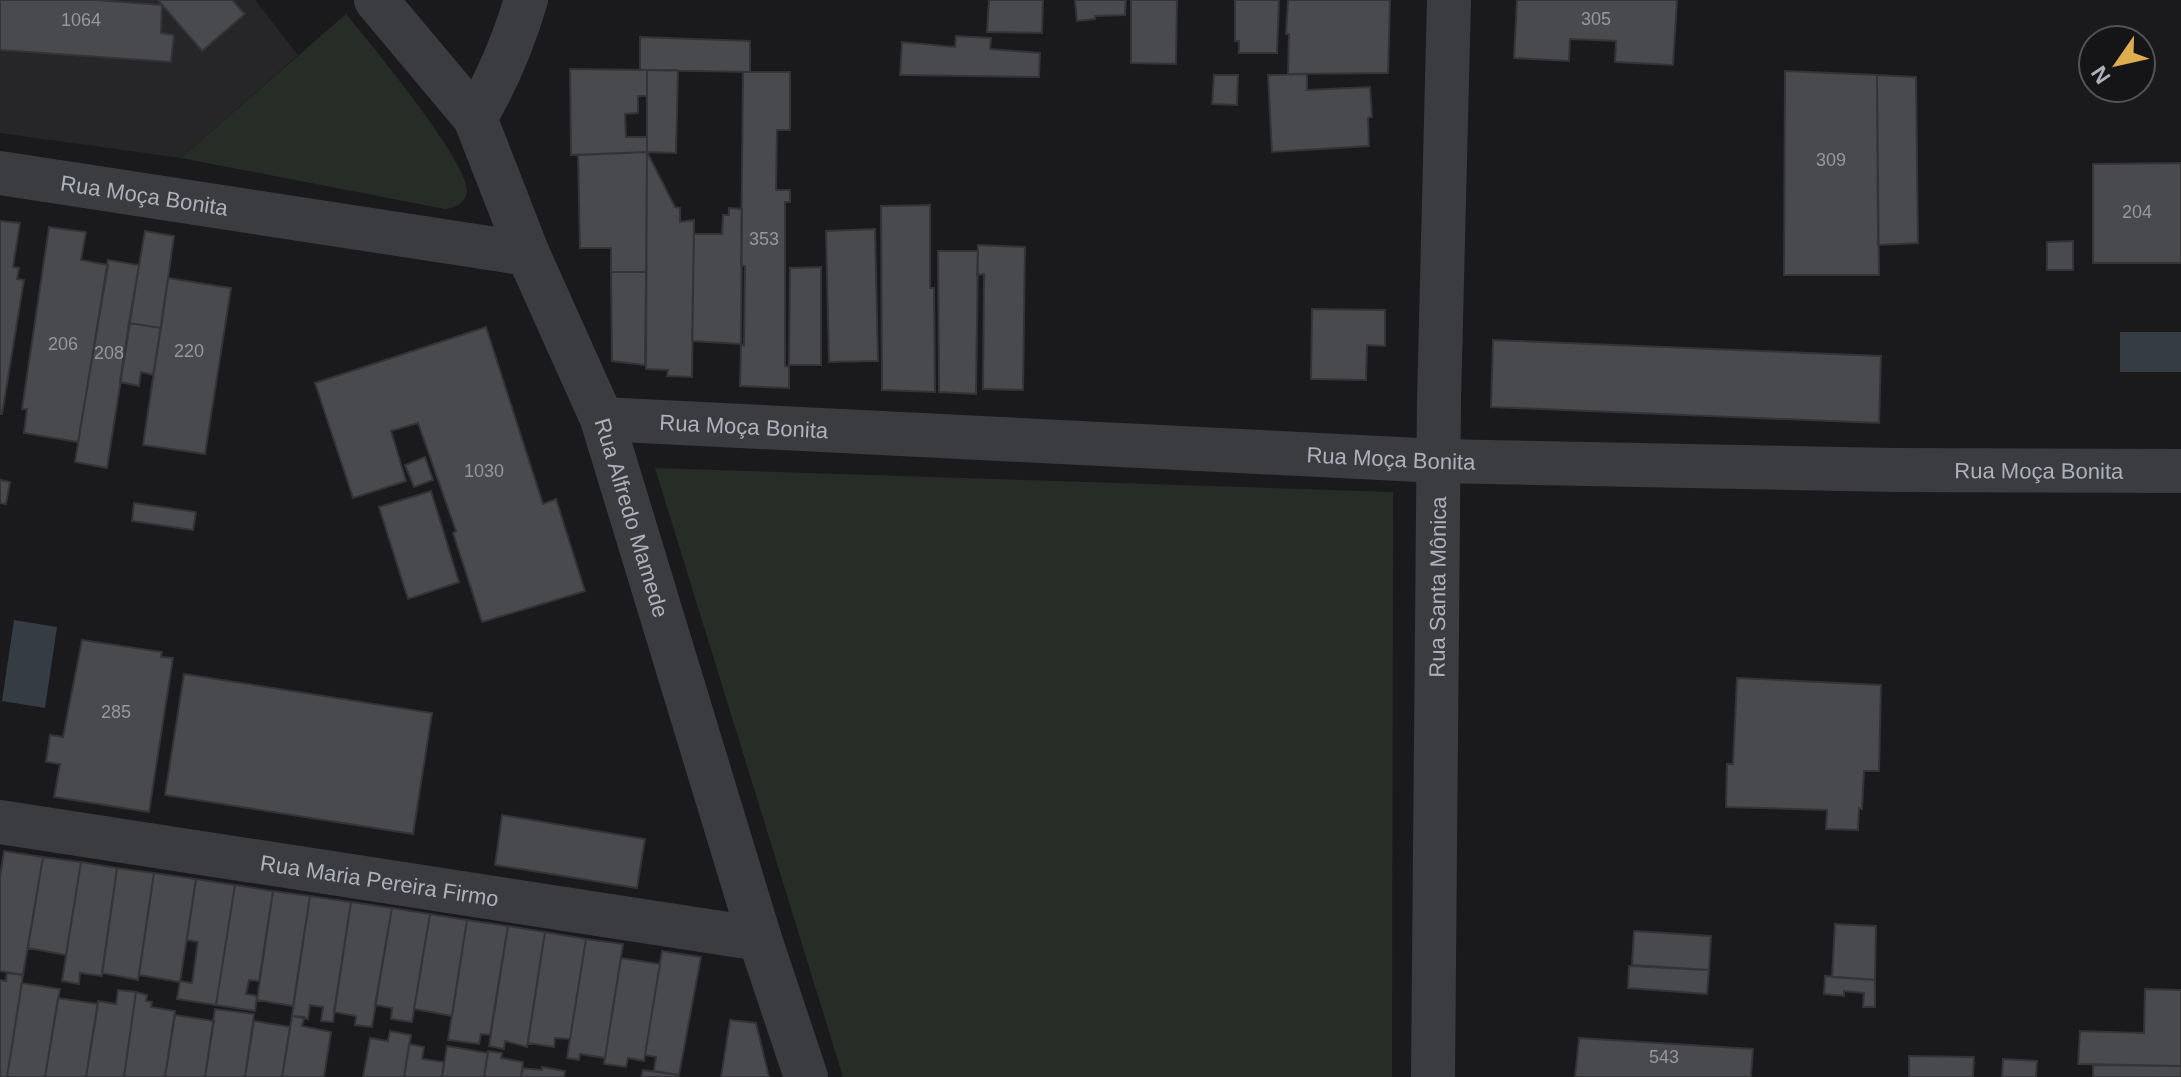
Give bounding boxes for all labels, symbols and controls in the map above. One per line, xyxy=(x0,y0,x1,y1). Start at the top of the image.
house number: 305 xyxy=(1581,9,1611,29)
house number: 1064 xyxy=(61,10,101,30)
north arrow xyxy=(2077,24,2157,104)
text: N xyxy=(2086,61,2116,88)
house number: 309 xyxy=(1816,150,1846,170)
street label: Rua Moça Bonita xyxy=(59,170,230,221)
house number: 204 xyxy=(2122,202,2152,222)
house number: 353 xyxy=(749,229,779,249)
house number: 206 xyxy=(48,334,78,354)
house number: 220 xyxy=(174,341,204,361)
house number: 208 xyxy=(94,343,124,363)
street label: Rua Moça Bonita xyxy=(659,410,830,443)
street label: Rua Alfredo Mamede xyxy=(589,415,674,620)
street label: Rua Moça Bonita xyxy=(1306,442,1476,475)
street label: Rua Moça Bonita xyxy=(1954,458,2124,484)
house number: 1030 xyxy=(464,461,504,481)
street label: Rua Santa Mônica xyxy=(1425,496,1451,678)
house number: 285 xyxy=(101,702,131,722)
street label: Rua Maria Pereira Firmo xyxy=(258,850,500,912)
house number: 543 xyxy=(1649,1047,1679,1067)

